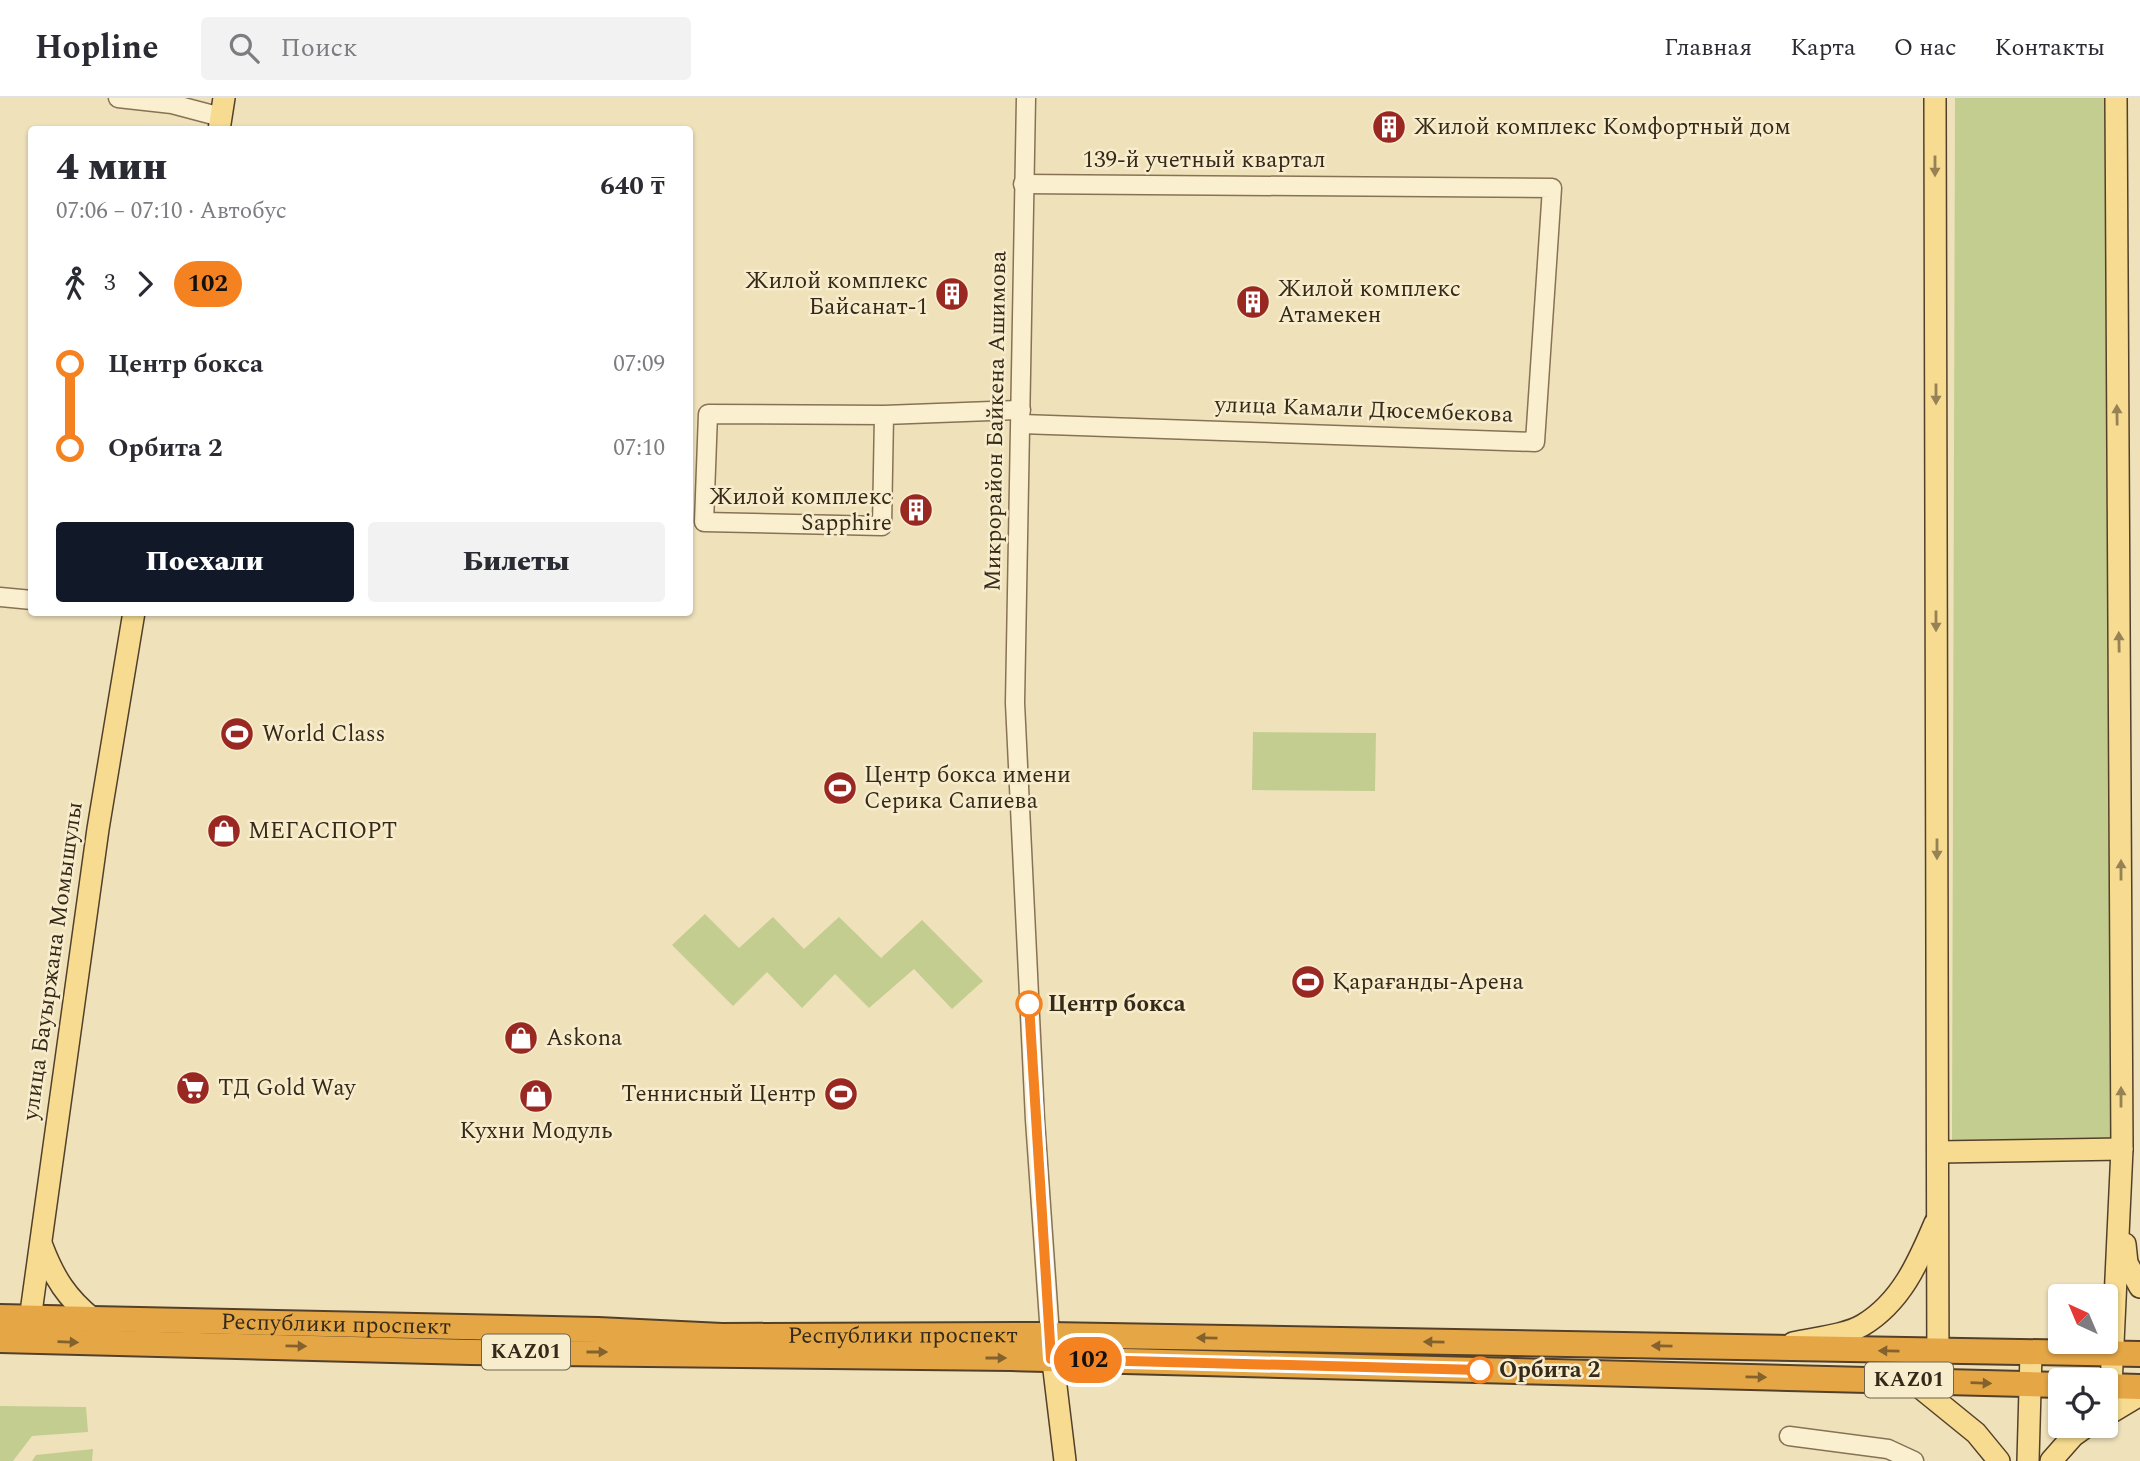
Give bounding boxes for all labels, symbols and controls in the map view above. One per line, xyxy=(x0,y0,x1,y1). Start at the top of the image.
search box xyxy=(201,17,691,80)
text: Hopline xyxy=(35,23,159,73)
text: Поиск xyxy=(281,28,358,68)
icon: search xyxy=(225,29,263,67)
text: Главная xyxy=(1664,30,1752,66)
text: Карта xyxy=(1790,30,1856,66)
text: О нас xyxy=(1894,30,1957,66)
text: Контакты xyxy=(1995,30,2105,66)
building icon: Жилой комплекс Комфортный дом xyxy=(1370,108,1408,146)
place label: Жилой комплекс Комфортный дом xyxy=(1414,110,1791,145)
text: 4 мин xyxy=(56,139,167,197)
street label: 139-й учетный квартал xyxy=(1082,143,1326,178)
one-way arrow xyxy=(1929,155,1941,177)
text: 640 ₸ xyxy=(600,166,665,206)
text: 07:06 – 07:10 · Автобус xyxy=(56,194,287,229)
street label: Микрорайон Байкена Ашимова xyxy=(976,250,1016,592)
place label: Жилой комплекс Байсанат-1 xyxy=(745,264,928,325)
icon: walk xyxy=(56,265,94,303)
icon: forward xyxy=(126,265,164,303)
text: 3 xyxy=(104,266,116,301)
text: 102 xyxy=(188,266,228,302)
place label: Жилой комплекс Атамекен xyxy=(1278,272,1461,333)
building icon: Жилой комплекс Байсанат-1 xyxy=(933,275,971,313)
building icon: Жилой комплекс Атамекен xyxy=(1234,283,1272,321)
text: Центр бокса xyxy=(108,344,263,384)
text: 07:09 xyxy=(613,347,665,382)
one-way arrow xyxy=(1930,383,1942,405)
street label: улица Камали Дюсембекова xyxy=(1213,387,1514,433)
one-way arrow xyxy=(2111,404,2123,426)
text: Орбита 2 xyxy=(108,428,223,468)
text: 07:10 xyxy=(613,431,665,466)
place label: Жилой комплекс Sapphire xyxy=(709,480,892,541)
building icon: Жилой комплекс Sapphire xyxy=(897,491,935,529)
button: Поехали xyxy=(56,522,354,602)
button: Билеты xyxy=(368,522,665,602)
one-way arrow xyxy=(1930,610,1942,632)
one-way arrow xyxy=(2113,631,2125,653)
sports icon: World Class xyxy=(218,715,256,753)
place label: World Class xyxy=(262,717,385,752)
place label: Центр бокса имени Серика Сапиева xyxy=(864,758,1071,819)
sports icon: Центр бокса имени Серика Сапиева xyxy=(821,769,859,807)
street label: улица Бауыржана Момышулы xyxy=(13,800,93,1123)
shop icon: МЕГАСПОРТ xyxy=(205,812,243,850)
place label: МЕГАСПОРТ xyxy=(248,814,397,849)
one-way arrow xyxy=(1931,838,1943,860)
one-way arrow xyxy=(2115,859,2126,881)
sports icon: Қарағанды-Арена xyxy=(1289,963,1327,1001)
place label: Қарағанды-Арена xyxy=(1332,965,1524,1000)
place label: Центр бокса xyxy=(1048,987,1186,1022)
marker: Центр бокса xyxy=(1016,991,1042,1017)
shop icon: Askona xyxy=(502,1019,540,1057)
place label: Askona xyxy=(546,1021,622,1056)
supermarket icon: ТД Gold Way xyxy=(174,1069,212,1107)
place label: ТД Gold Way xyxy=(218,1071,357,1106)
sports icon: Теннисный Центр xyxy=(822,1075,860,1113)
shop icon: Кухни Модуль xyxy=(517,1077,555,1115)
place label: Теннисный Центр xyxy=(621,1077,816,1112)
one-way arrow xyxy=(2115,1086,2127,1108)
place label: Кухни Модуль xyxy=(459,1114,613,1149)
north arrow xyxy=(2048,1284,2118,1354)
map controls xyxy=(2048,1284,2118,1438)
street label: Республики проспект xyxy=(221,1304,451,1344)
street label: Республики проспект xyxy=(788,1318,1018,1353)
one-way arrow xyxy=(1196,1332,1218,1344)
road number: KАZ01 xyxy=(482,1334,570,1370)
one-way arrow xyxy=(57,1336,79,1347)
one-way arrow xyxy=(1423,1336,1445,1348)
line badge: 102 xyxy=(1048,1337,1128,1383)
one-way arrow xyxy=(285,1340,307,1352)
one-way arrow xyxy=(1650,1340,1672,1352)
text: 102 xyxy=(1068,1342,1108,1378)
one-way arrow xyxy=(1878,1345,1900,1356)
one-way arrow xyxy=(586,1346,608,1358)
one-way arrow xyxy=(985,1352,1007,1364)
place label: Орбита 2 xyxy=(1499,1353,1600,1388)
marker: Орбита 2 xyxy=(1467,1357,1493,1383)
road number: KАZ01 xyxy=(1865,1362,1953,1398)
button: locate xyxy=(2048,1368,2118,1438)
one-way arrow xyxy=(1746,1371,1768,1383)
one-way arrow xyxy=(1970,1377,1992,1388)

